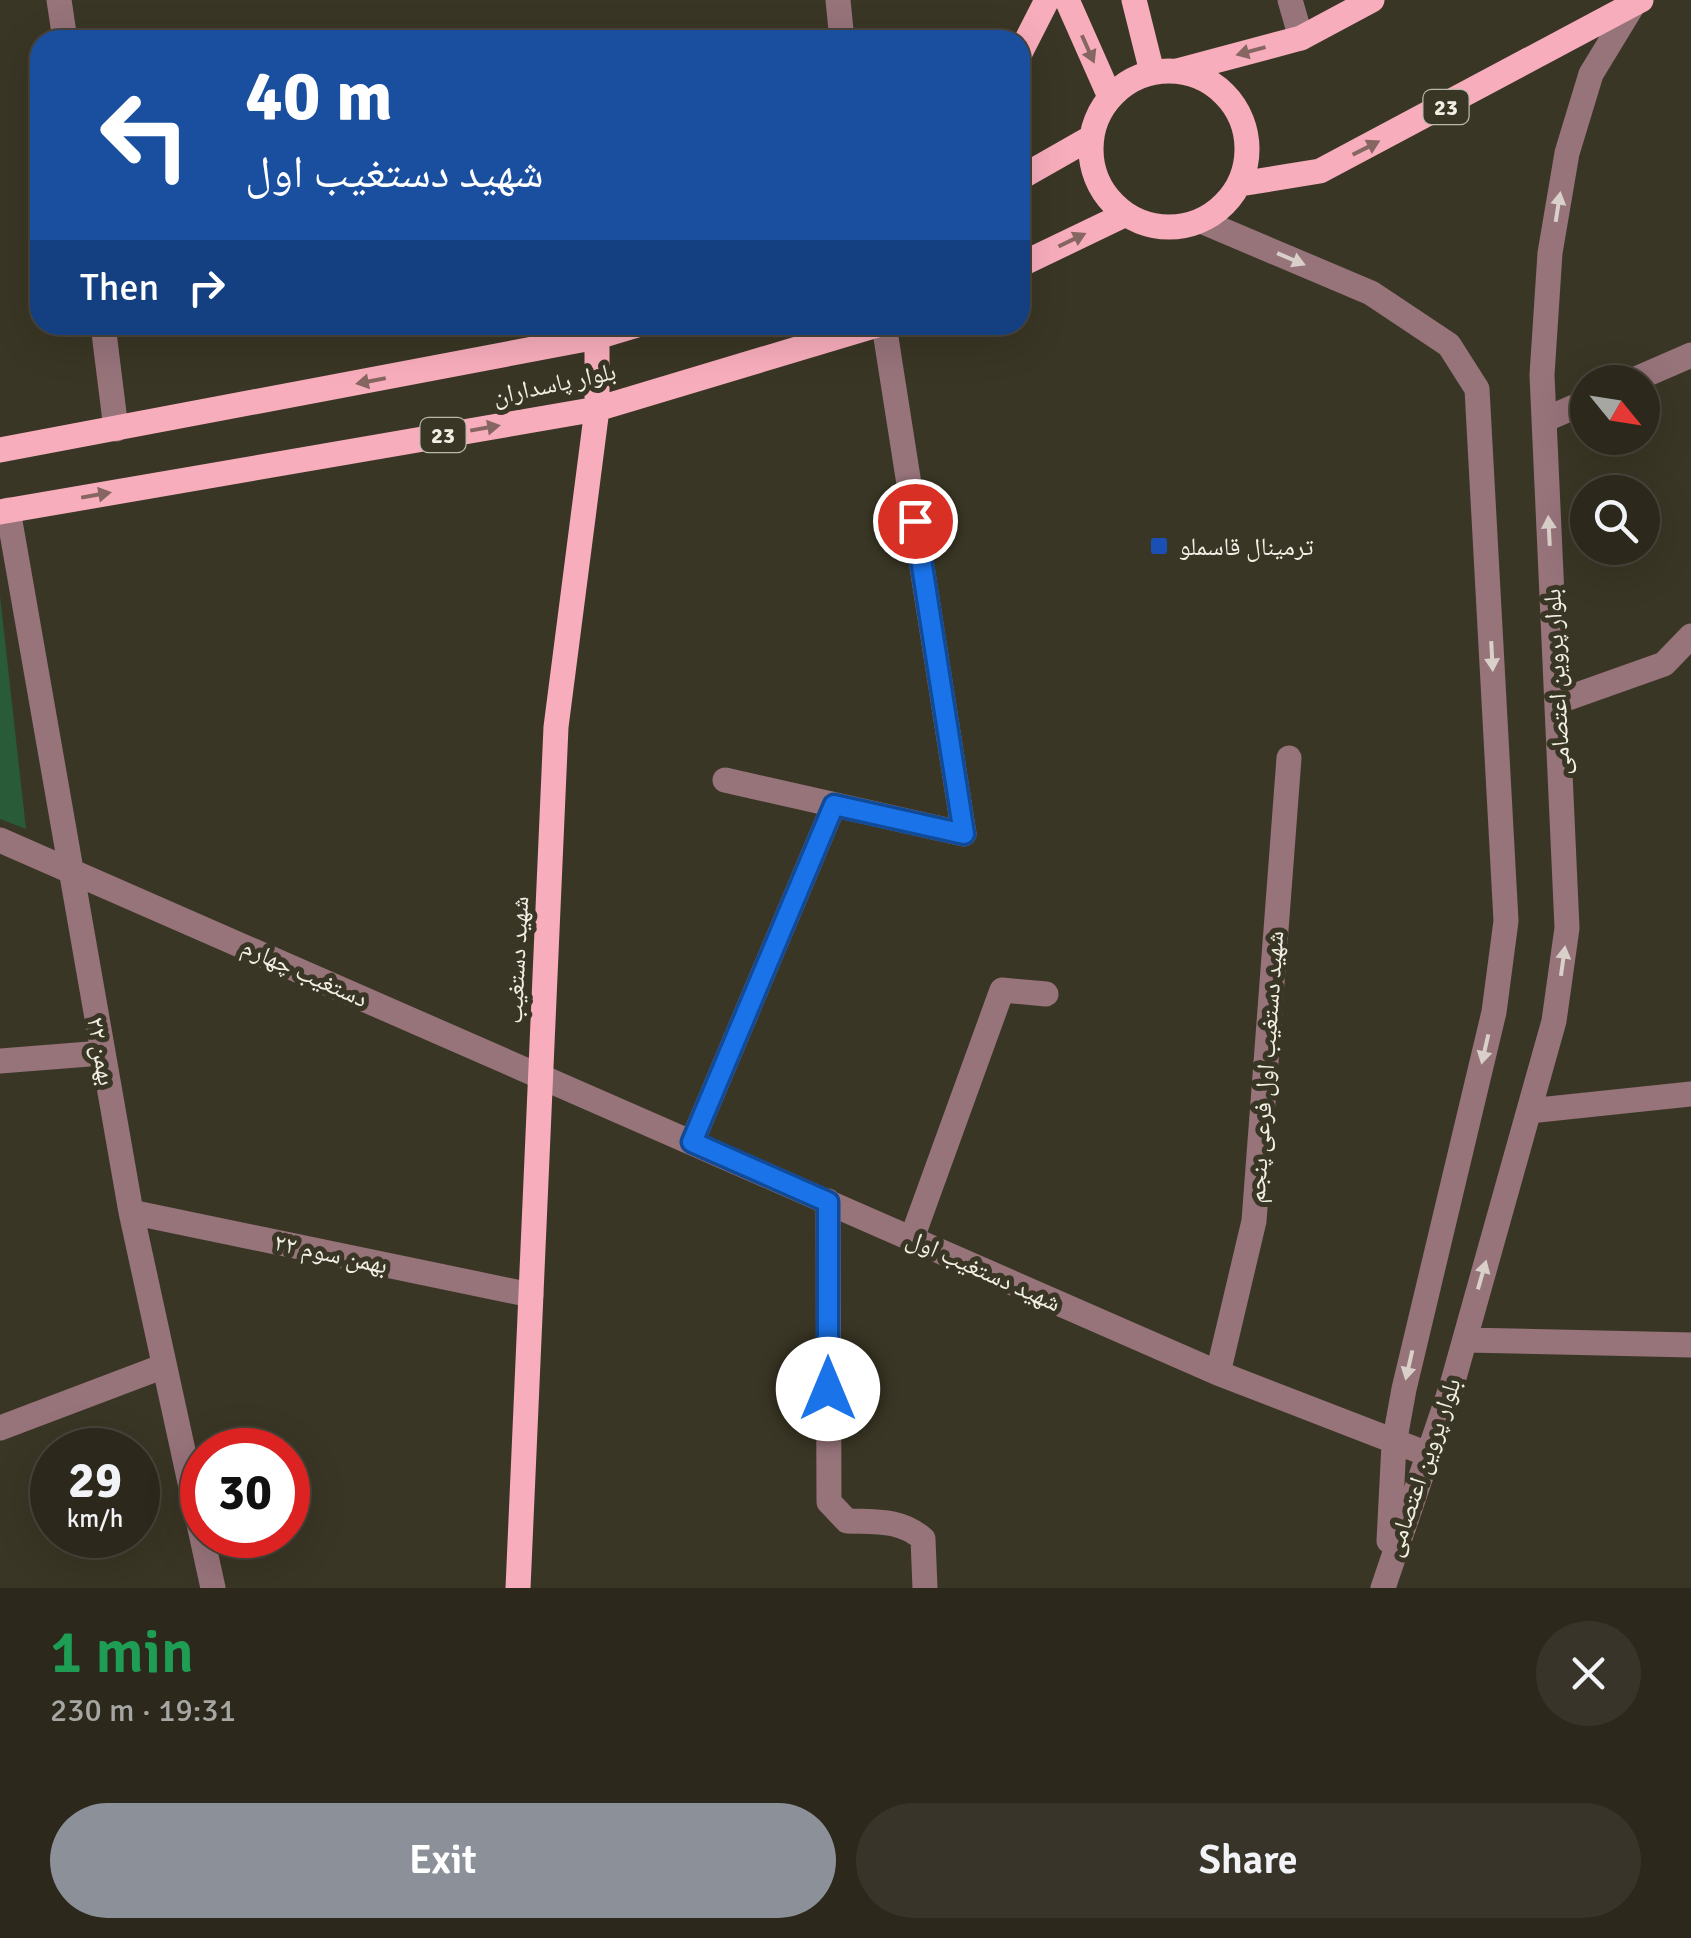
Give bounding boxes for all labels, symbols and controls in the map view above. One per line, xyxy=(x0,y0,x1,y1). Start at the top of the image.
one-way arrow xyxy=(1080,35,1097,64)
one-way arrow xyxy=(1235,43,1266,59)
text: 40 m xyxy=(245,53,393,139)
icon: left xyxy=(80,70,210,200)
road number: 23 xyxy=(1424,90,1468,124)
one-way arrow xyxy=(1351,140,1380,157)
text: شهید دستغیب اول xyxy=(245,145,544,200)
one-way arrow xyxy=(1551,191,1566,223)
one-way arrow xyxy=(1058,231,1087,248)
one-way arrow xyxy=(1276,251,1306,267)
icon: right xyxy=(179,260,234,315)
text: Then xyxy=(80,264,159,311)
street label: بلوار پاسداران xyxy=(490,355,619,412)
north arrow xyxy=(1570,365,1660,455)
map controls xyxy=(1570,365,1660,565)
one-way arrow xyxy=(355,373,386,389)
road number: 23 xyxy=(420,418,466,452)
one-way arrow xyxy=(470,420,502,435)
button: search xyxy=(1570,475,1660,565)
pin xyxy=(873,479,958,564)
one-way arrow xyxy=(81,487,112,502)
icon: arrive xyxy=(888,494,943,549)
one-way arrow xyxy=(1541,515,1557,547)
place label: ترمینال قاسملو xyxy=(1179,531,1314,562)
marker: ترمینال قاسملو xyxy=(1148,535,1170,557)
street label: بلوار پروین اعتصامی xyxy=(1536,588,1577,776)
one-way arrow xyxy=(1484,640,1500,672)
street label: شهید دستغیب xyxy=(498,895,535,1025)
street label: شهید دستغیب اول فرعی پنجم xyxy=(1241,930,1291,1204)
street label: دستغیب چهارم xyxy=(237,931,373,1015)
one-way arrow xyxy=(1555,944,1571,976)
street label: ۲۲ بهمن xyxy=(80,1014,123,1088)
one-way arrow xyxy=(1477,1034,1492,1065)
street label: شهید دستغیب اول xyxy=(902,1223,1066,1318)
street label: ۲۲ بهمن سوم xyxy=(271,1226,390,1282)
one-way arrow xyxy=(1475,1259,1491,1290)
position arrow xyxy=(776,1337,880,1441)
one-way arrow xyxy=(1401,1350,1417,1381)
street label: بلوار پروین اعتصامی xyxy=(1377,1374,1468,1561)
speed limit sign: 30 xyxy=(180,1428,310,1558)
text: 29 xyxy=(68,1450,122,1512)
text: km/h xyxy=(67,1503,123,1534)
text: 1 min xyxy=(50,1616,194,1690)
button: close xyxy=(1536,1621,1641,1726)
text: 230 m · 19:31 xyxy=(50,1691,236,1730)
button: Exit xyxy=(50,1803,836,1918)
button: Share xyxy=(856,1803,1641,1918)

